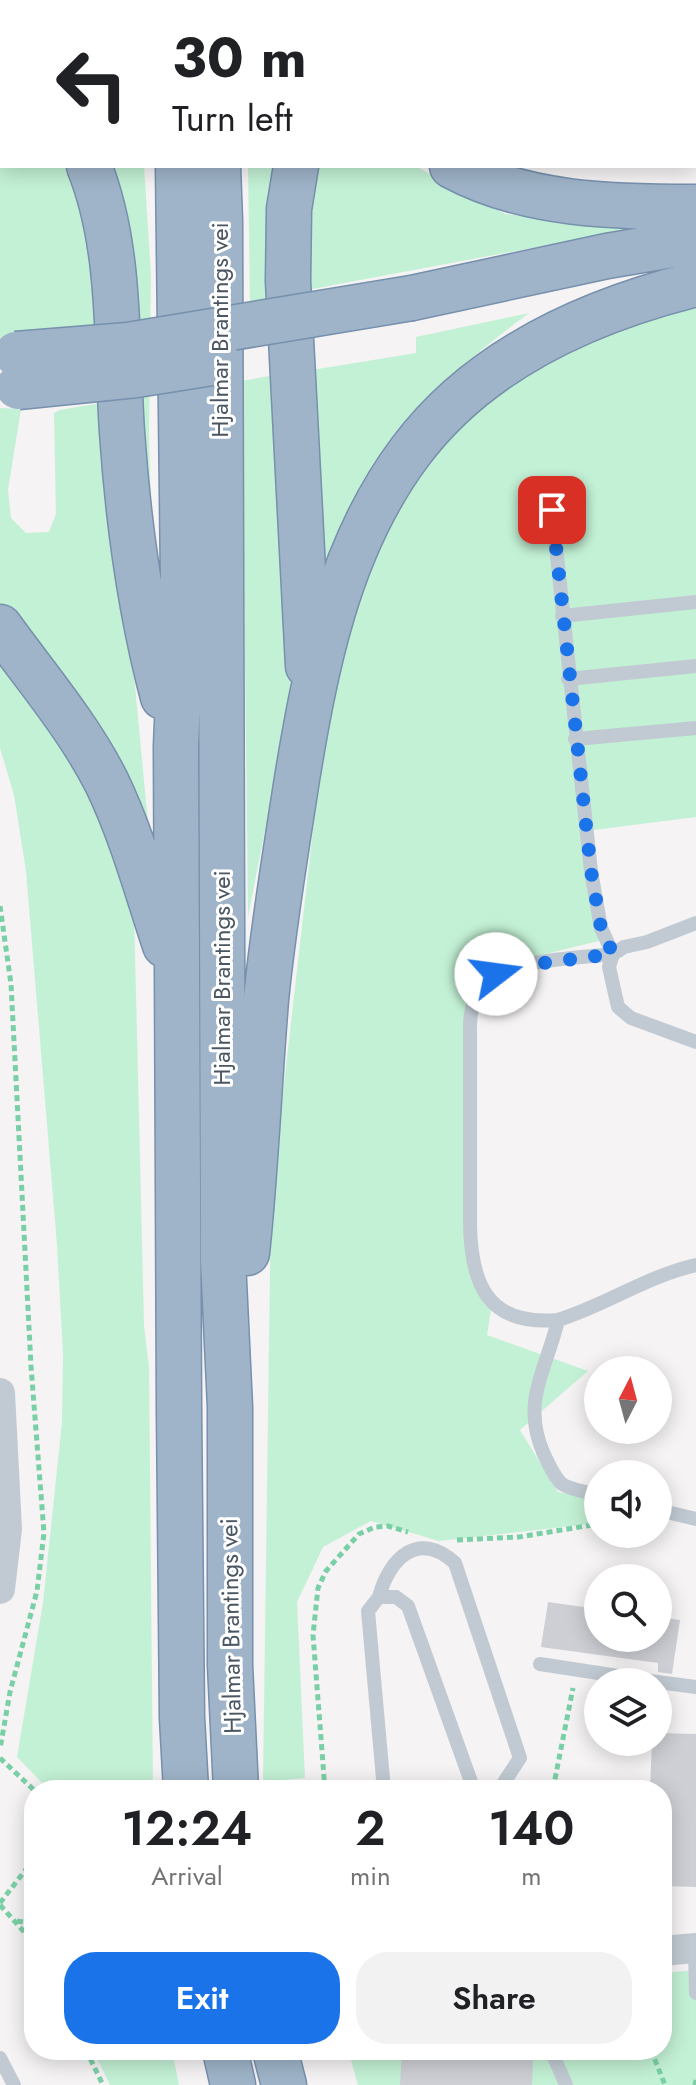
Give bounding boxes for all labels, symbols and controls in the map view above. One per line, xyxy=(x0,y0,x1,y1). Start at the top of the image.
text: 30 m xyxy=(172,17,307,98)
icon: left xyxy=(40,32,144,136)
text: Turn left xyxy=(172,92,293,144)
street label: Hjalmar Brantings vei xyxy=(202,222,237,438)
pin xyxy=(518,476,586,544)
icon: arrive xyxy=(530,488,574,532)
street label: Hjalmar Brantings vei xyxy=(204,870,239,1086)
position arrow xyxy=(454,932,538,1016)
north arrow xyxy=(584,1356,672,1444)
map controls xyxy=(584,1356,672,1756)
button: sound xyxy=(584,1460,672,1548)
street label: Hjalmar Brantings vei xyxy=(211,1518,250,1734)
button: search xyxy=(584,1564,672,1652)
button: layers xyxy=(584,1668,672,1756)
text: 12:24 xyxy=(122,1794,252,1863)
text: 2 xyxy=(355,1794,385,1863)
text: 140 xyxy=(488,1794,574,1863)
text: Arrival xyxy=(151,1857,223,1895)
text: min xyxy=(350,1857,391,1895)
text: m xyxy=(521,1857,541,1895)
button: Exit xyxy=(64,1952,340,2044)
button: Share xyxy=(356,1952,632,2044)

